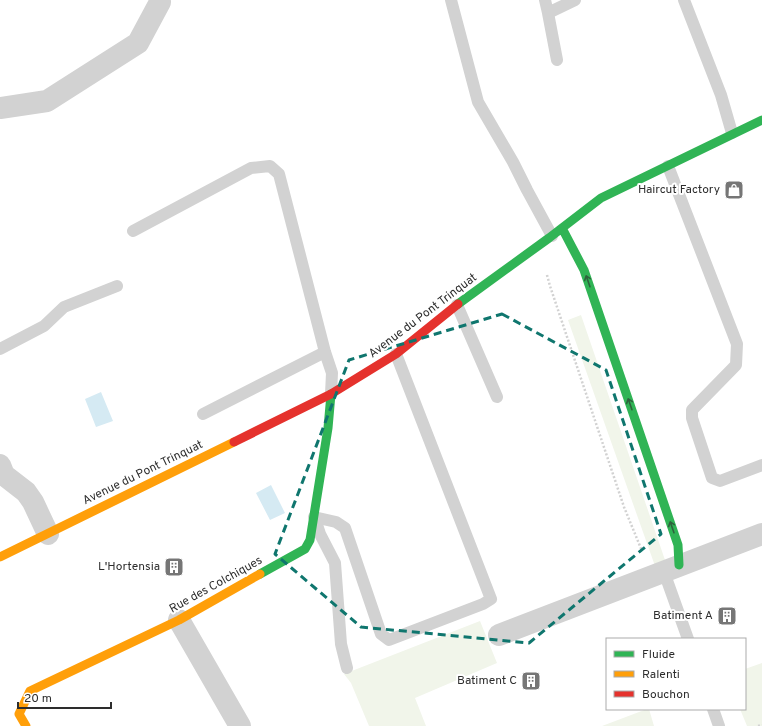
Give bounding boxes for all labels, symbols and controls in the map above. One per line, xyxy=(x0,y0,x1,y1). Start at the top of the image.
shop icon: Haircut Factory xyxy=(723,179,745,201)
place label: Haircut Factory xyxy=(638,182,720,198)
street label: Avenue du Pont Trinquat xyxy=(366,270,480,362)
one-way arrow xyxy=(584,275,591,288)
one-way arrow xyxy=(626,398,633,411)
street label: Avenue du Pont Trinquat xyxy=(80,437,206,509)
one-way arrow xyxy=(667,521,675,533)
street label: Rue des Colchiques xyxy=(167,553,265,617)
building icon: L'Hortensia xyxy=(163,556,185,578)
place label: L'Hortensia xyxy=(98,559,160,575)
building icon: Batiment A xyxy=(716,605,738,627)
place label: Batiment A xyxy=(653,608,713,624)
legend xyxy=(606,638,746,710)
text: Fluide xyxy=(642,647,675,663)
text: Ralenti xyxy=(642,667,680,683)
building icon: Batiment C xyxy=(520,670,542,692)
place label: Batiment C xyxy=(457,673,517,689)
scale bar xyxy=(18,684,111,710)
text: Bouchon xyxy=(642,687,690,703)
text: 20 m xyxy=(24,691,52,707)

